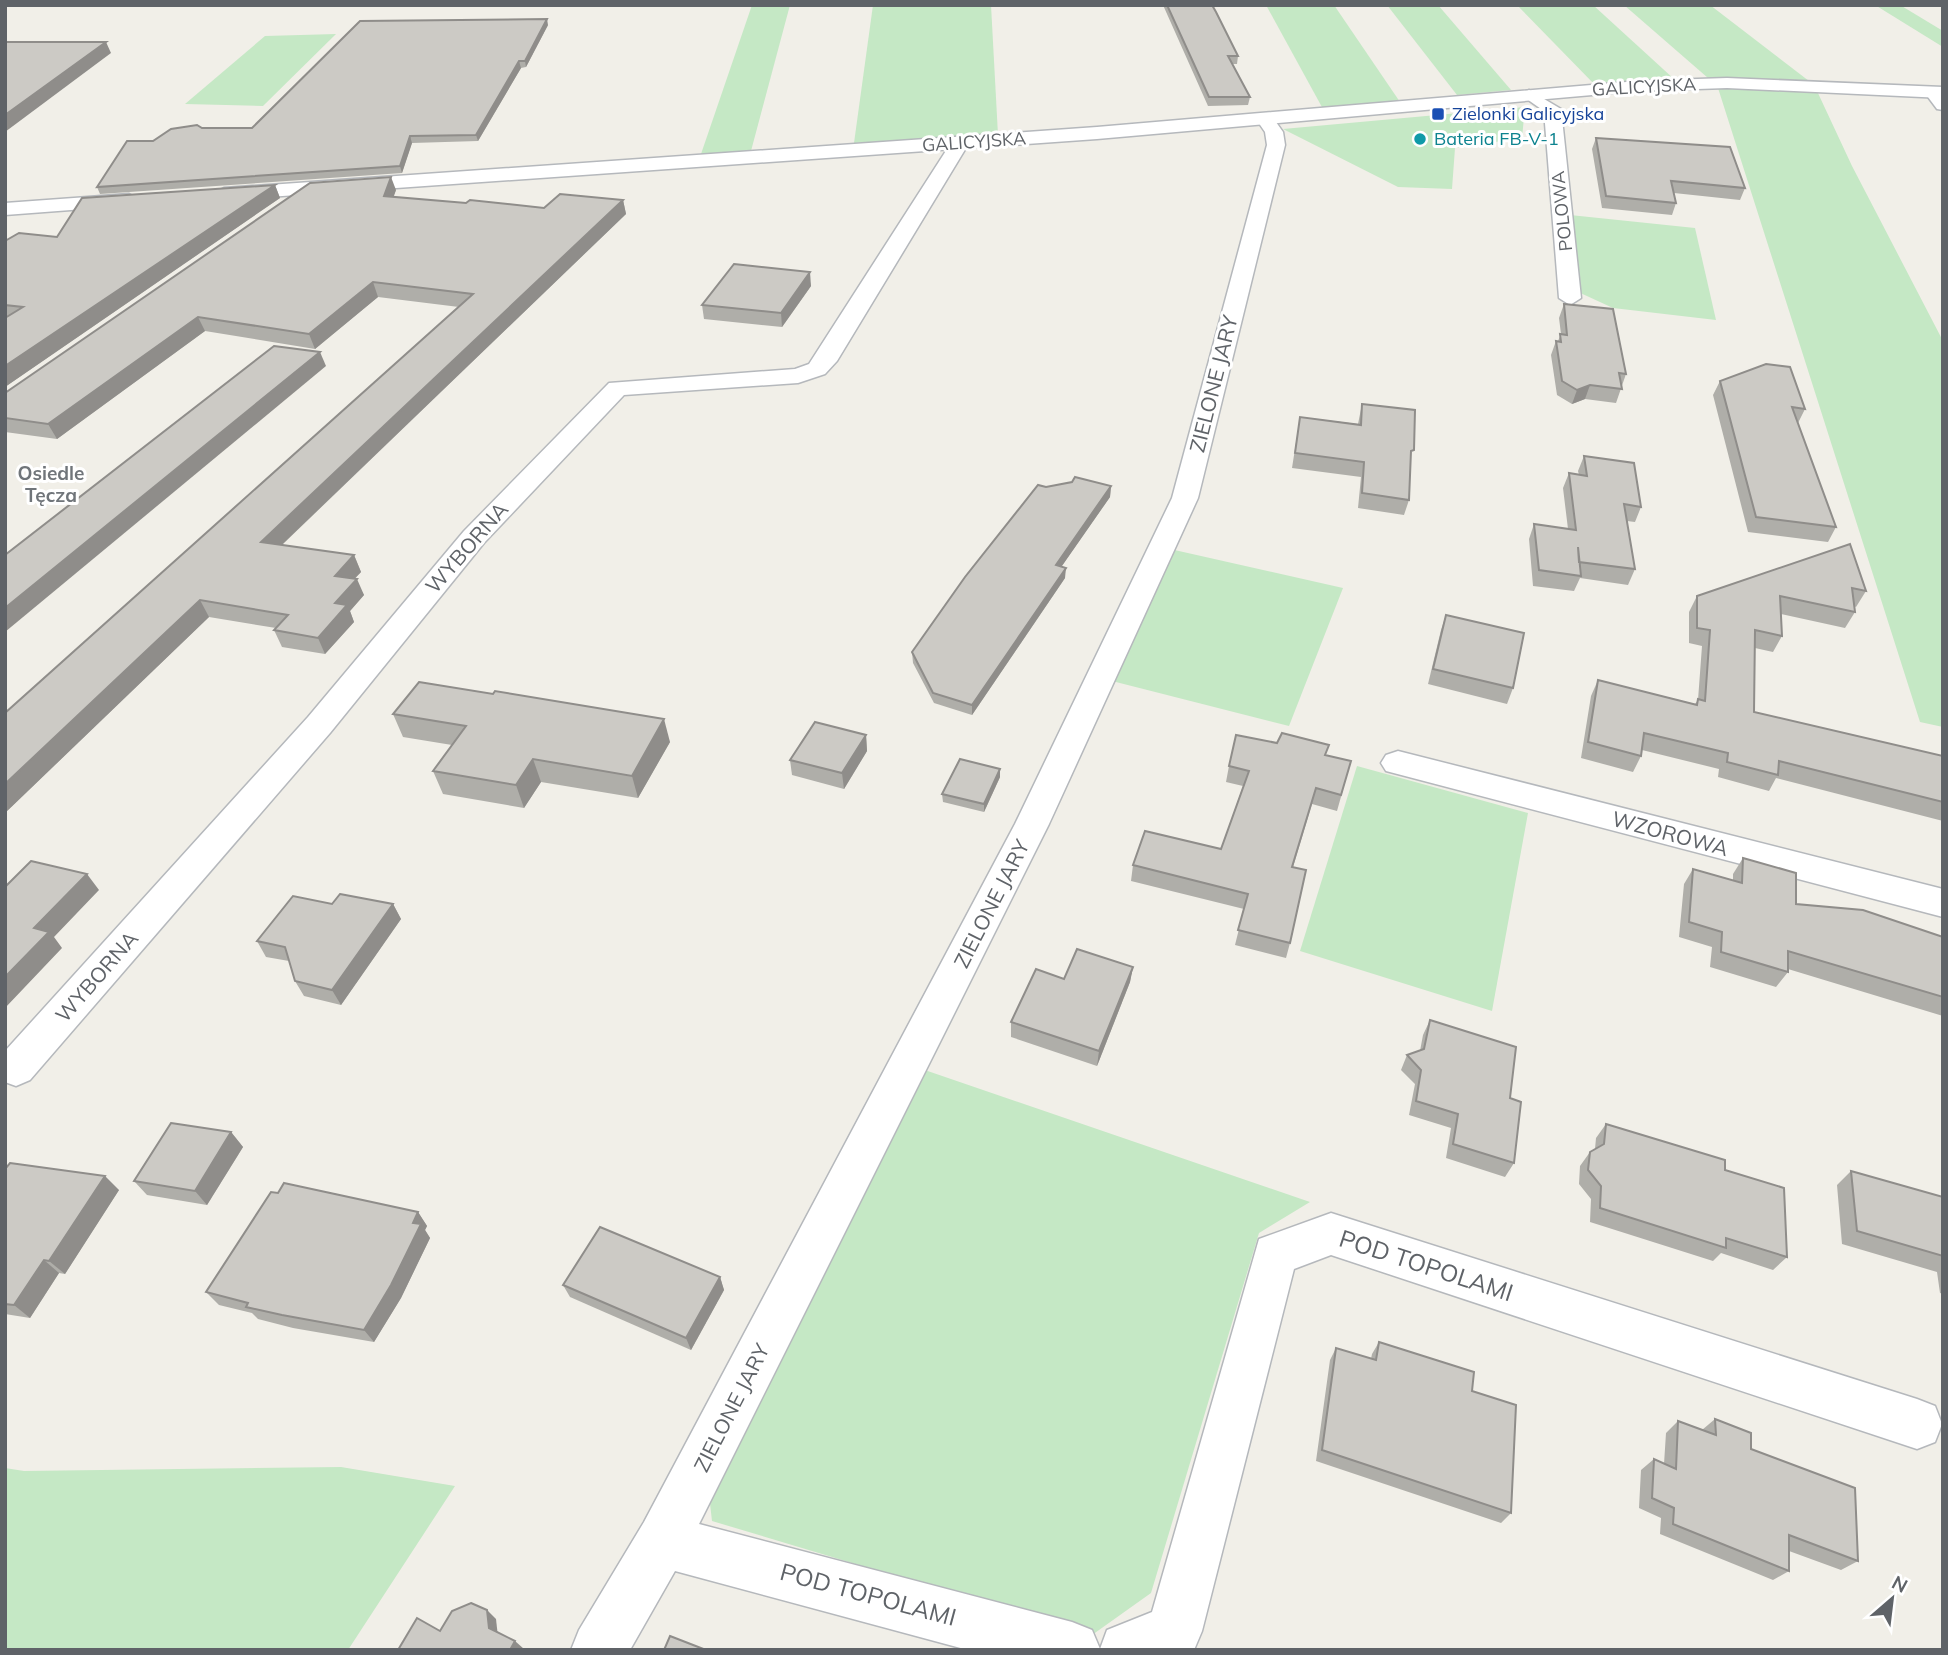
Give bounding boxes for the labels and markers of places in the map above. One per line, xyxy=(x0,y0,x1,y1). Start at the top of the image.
place label: Zielonki Galicyjska xyxy=(1452,102,1604,125)
marker: Zielonki Galicyjska xyxy=(1430,106,1446,122)
place label: Bateria FB-V-1 xyxy=(1434,127,1559,150)
marker: Bateria FB-V-1 xyxy=(1412,131,1428,147)

